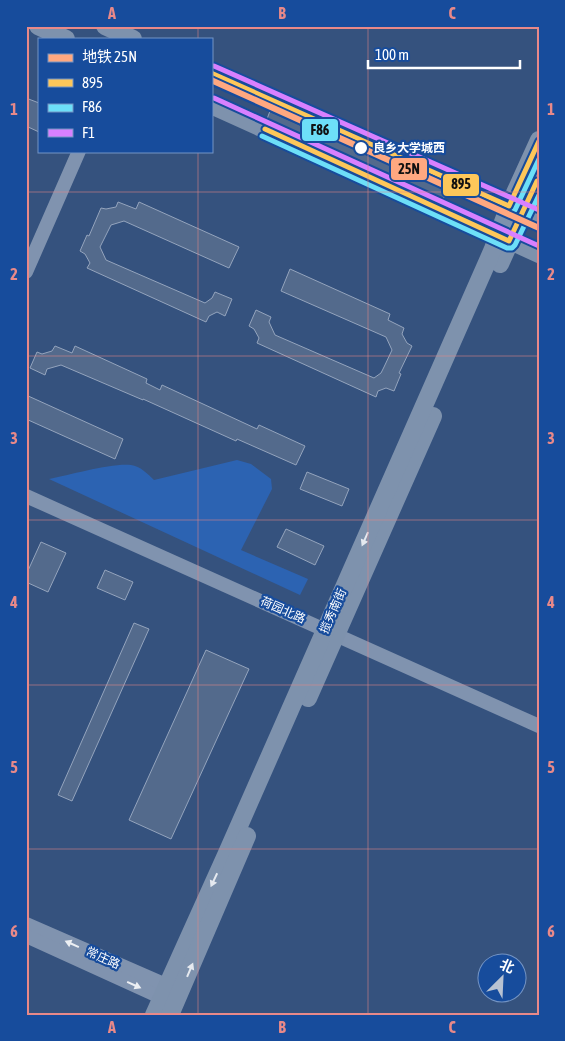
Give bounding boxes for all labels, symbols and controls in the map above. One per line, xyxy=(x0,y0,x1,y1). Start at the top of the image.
text: A xyxy=(107,4,116,22)
text: B xyxy=(278,4,286,22)
text: C xyxy=(448,4,456,22)
legend xyxy=(38,38,212,152)
scale bar xyxy=(368,38,520,70)
text: 100 m xyxy=(375,46,409,63)
text: 地铁 25N xyxy=(82,48,137,65)
text: 895 xyxy=(82,74,103,91)
text: F86 xyxy=(82,98,102,115)
text: 1 xyxy=(10,100,18,118)
text: 1 xyxy=(547,100,555,118)
line badge: F86 xyxy=(301,118,339,142)
text: F86 xyxy=(311,122,330,138)
text: F1 xyxy=(82,124,95,141)
marker: 良乡大学城西 xyxy=(353,140,369,156)
place label: 良乡大学城西 xyxy=(373,141,445,155)
line badge: 25N xyxy=(390,157,428,181)
text: 25N xyxy=(398,161,420,177)
line badge: 895 xyxy=(442,173,480,197)
text: 895 xyxy=(451,176,471,192)
text: 2 xyxy=(10,265,18,283)
text: 2 xyxy=(547,265,555,283)
text: 3 xyxy=(10,429,18,447)
text: 3 xyxy=(547,429,555,447)
one-way arrow xyxy=(360,532,368,546)
street label: 揽秀南街 xyxy=(317,586,349,636)
text: 4 xyxy=(9,593,18,611)
text: 4 xyxy=(546,593,555,611)
street label: 荷园北路 xyxy=(258,594,308,626)
text: 5 xyxy=(10,758,18,776)
text: 5 xyxy=(547,758,555,776)
one-way arrow xyxy=(210,873,218,887)
text: 6 xyxy=(10,922,18,940)
text: 6 xyxy=(547,922,555,940)
one-way arrow xyxy=(65,940,79,948)
street label: 常庄路 xyxy=(84,944,122,972)
north arrow xyxy=(478,954,528,1004)
text: 北 xyxy=(498,956,517,976)
one-way arrow xyxy=(186,963,194,977)
one-way arrow xyxy=(127,982,141,990)
text: A xyxy=(107,1018,116,1036)
text: B xyxy=(278,1018,286,1036)
text: C xyxy=(448,1018,456,1036)

